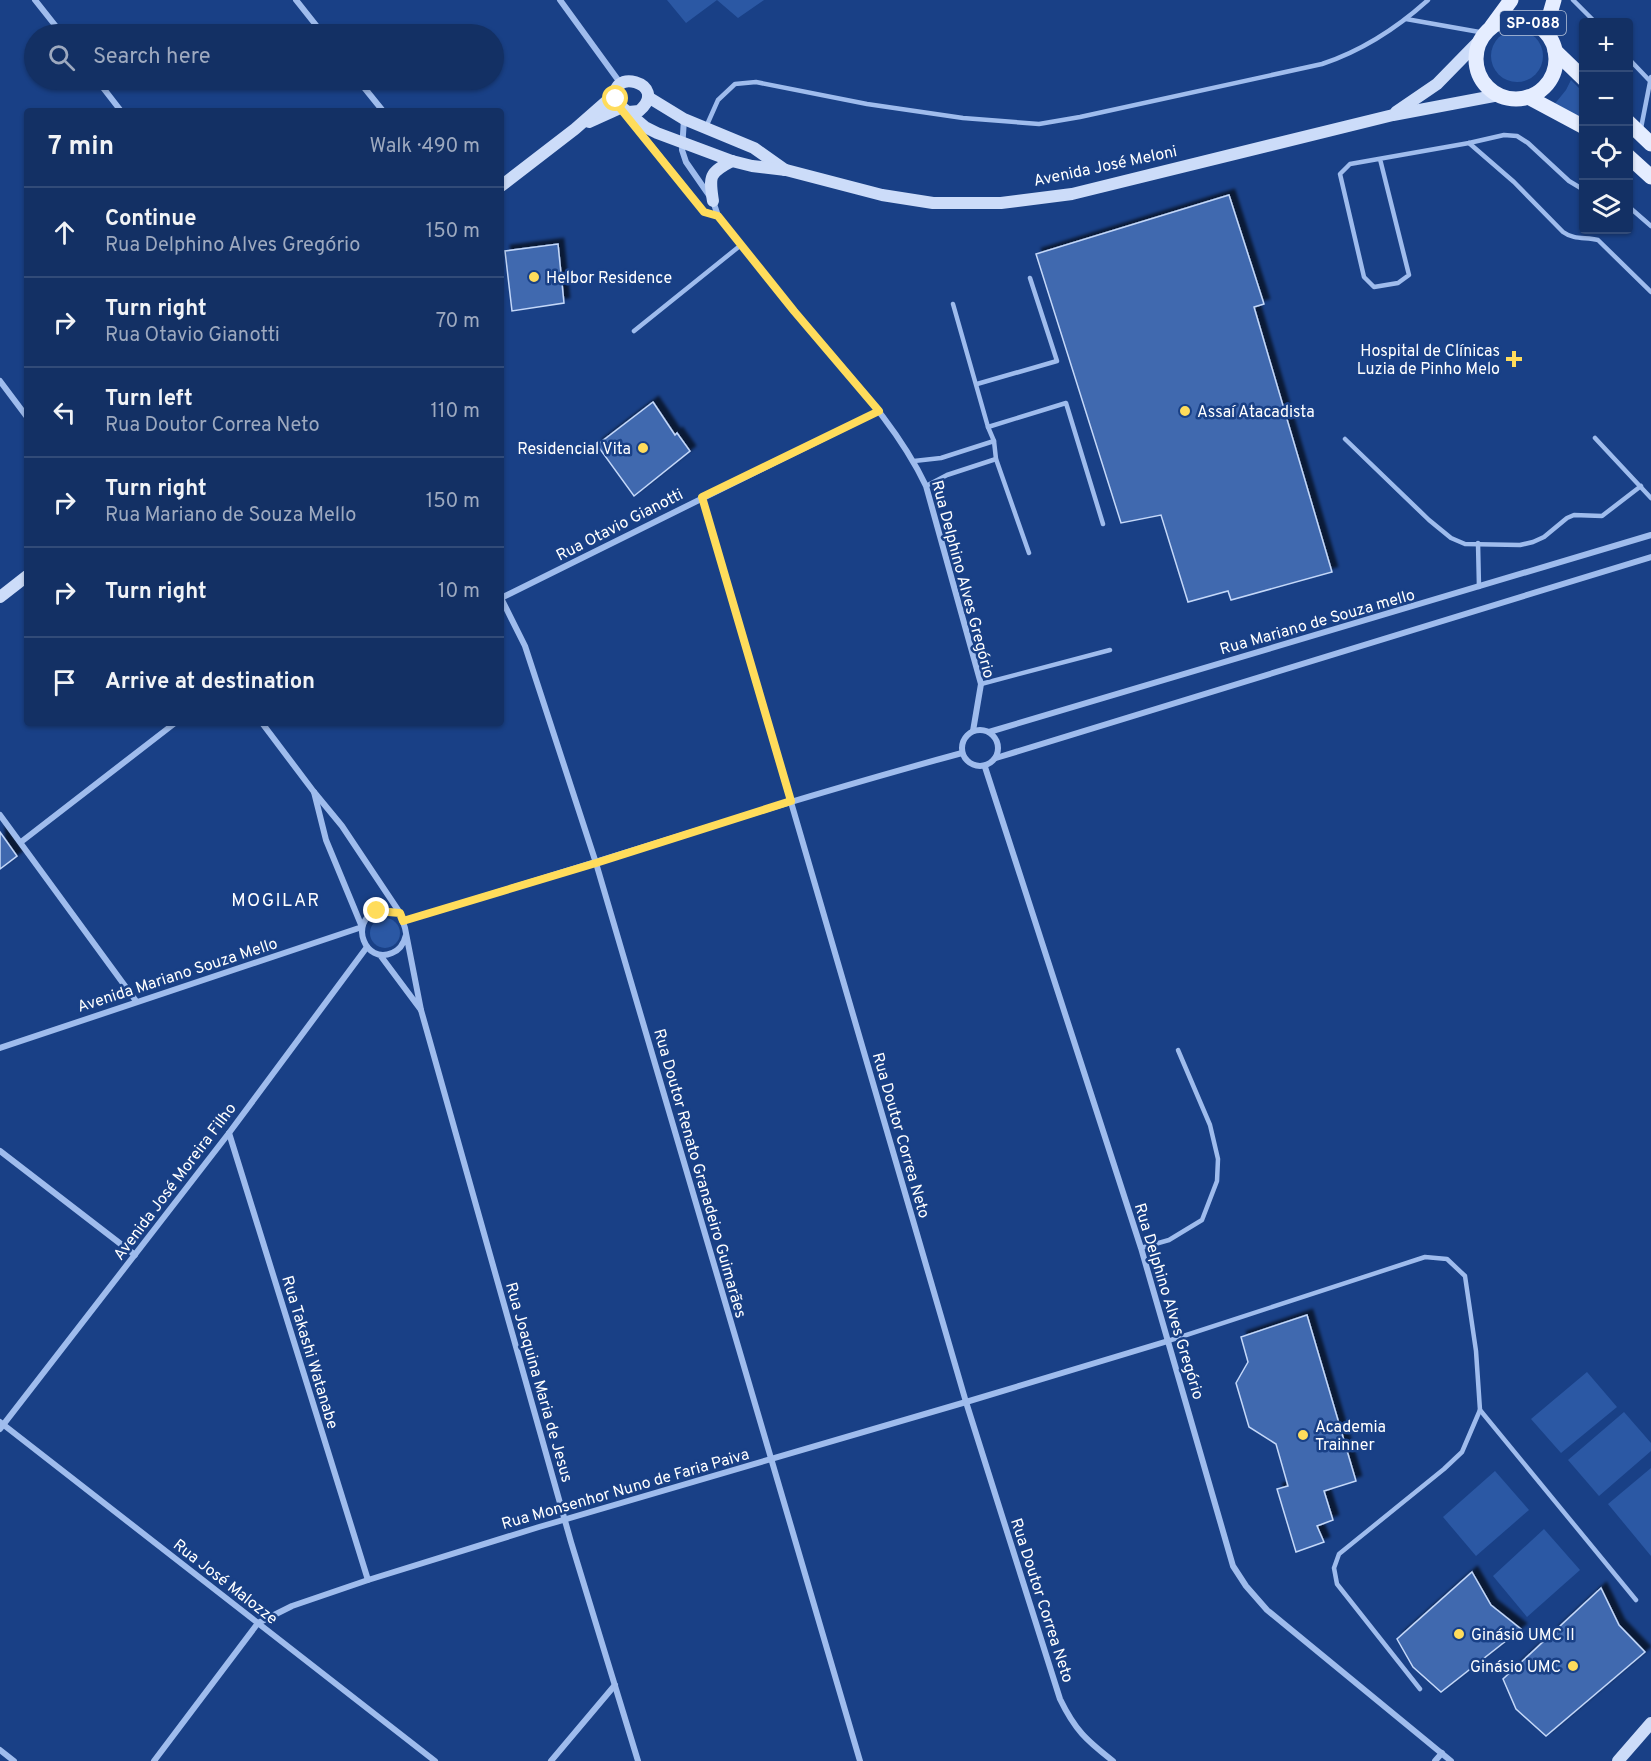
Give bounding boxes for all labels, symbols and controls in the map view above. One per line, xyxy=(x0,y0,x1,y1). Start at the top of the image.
road number: SP-088 xyxy=(1500,11,1566,35)
map controls xyxy=(1579,18,1633,234)
button: + xyxy=(1579,18,1633,72)
search box xyxy=(24,24,504,90)
icon: search xyxy=(45,41,78,74)
text: Search here xyxy=(93,44,211,71)
button: − xyxy=(1579,72,1633,126)
route start xyxy=(602,85,628,111)
button: locate xyxy=(1579,126,1633,180)
text: 7 min xyxy=(48,131,114,164)
text: Walk · 490 m xyxy=(370,134,480,160)
street label: Avenida José Meloni xyxy=(1032,142,1179,192)
button: layers xyxy=(1579,180,1633,234)
text: Continue xyxy=(105,206,196,233)
icon: ahead xyxy=(48,216,81,249)
text: 150 m xyxy=(426,219,480,245)
text: Rua Delphino Alves Gregório xyxy=(105,233,360,259)
place label: Helbor Residence xyxy=(546,269,672,289)
marker: Helbor Residence xyxy=(527,270,541,284)
text: Turn right xyxy=(105,296,207,323)
icon: right xyxy=(48,306,81,339)
text: 70 m xyxy=(436,309,480,335)
text: Rua Otavio Gianotti xyxy=(105,323,280,349)
place label: Hospital de Clínicas Luzia de Pinho Melo xyxy=(1357,342,1500,380)
marker: Hospital de Clínicas Luzia de Pinho Melo xyxy=(1505,350,1523,368)
text: Turn left xyxy=(105,386,193,413)
icon: left xyxy=(48,396,81,429)
text: 110 m xyxy=(431,399,480,425)
place label: Assaí Atacadista xyxy=(1197,403,1315,423)
marker: Assaí Atacadista xyxy=(1178,404,1192,418)
text: Rua Doutor Correa Neto xyxy=(105,413,320,439)
place label: Residencial Vita xyxy=(517,440,631,460)
marker: Residencial Vita xyxy=(636,441,650,455)
text: Turn right xyxy=(105,476,207,503)
street label: Rua Delphino Alves Gregório xyxy=(926,478,998,681)
street label: Rua Otavio Gianotti xyxy=(553,485,687,566)
icon: right xyxy=(48,486,81,519)
text: 150 m xyxy=(426,489,480,515)
text: Rua Mariano de Souza Mello xyxy=(105,503,356,529)
icon: right xyxy=(48,576,81,609)
text: Turn right xyxy=(105,579,207,606)
text: 10 m xyxy=(438,579,480,605)
street label: Rua Mariano de Souza mello xyxy=(1218,585,1417,660)
icon: arrive xyxy=(48,666,81,699)
text: Arrive at destination xyxy=(105,669,315,696)
district label: MOGILAR xyxy=(231,890,321,913)
route end xyxy=(363,897,389,923)
street label: Avenida Mariano Souza Mello xyxy=(75,934,280,1018)
street label: Rua Doutor Renato Granadeiro Guimarães xyxy=(648,1027,750,1321)
street label: Rua Doutor Correa Neto xyxy=(867,1050,933,1221)
street label: Avenida José Moreira Filho xyxy=(110,1099,241,1265)
street label: Rua Delphino Alves Gregório xyxy=(1129,1201,1208,1402)
street label: Rua Takashi Watanabe xyxy=(276,1273,342,1432)
street label: Rua Joaquina Maria de Jesus xyxy=(500,1280,576,1485)
place label: Academia Trainner xyxy=(1315,1418,1386,1456)
marker: Academia Trainner xyxy=(1296,1428,1310,1442)
street label: Rua Monsenhor Nuno de Faria Paiva xyxy=(499,1445,752,1535)
street label: Rua Doutor Correa Neto xyxy=(1005,1516,1077,1685)
street label: Rua José Malozze xyxy=(168,1536,281,1630)
place label: Ginásio UMC II xyxy=(1471,1626,1575,1646)
marker: Ginásio UMC II xyxy=(1452,1627,1466,1641)
place label: Ginásio UMC xyxy=(1470,1658,1561,1678)
marker: Ginásio UMC xyxy=(1566,1659,1580,1673)

